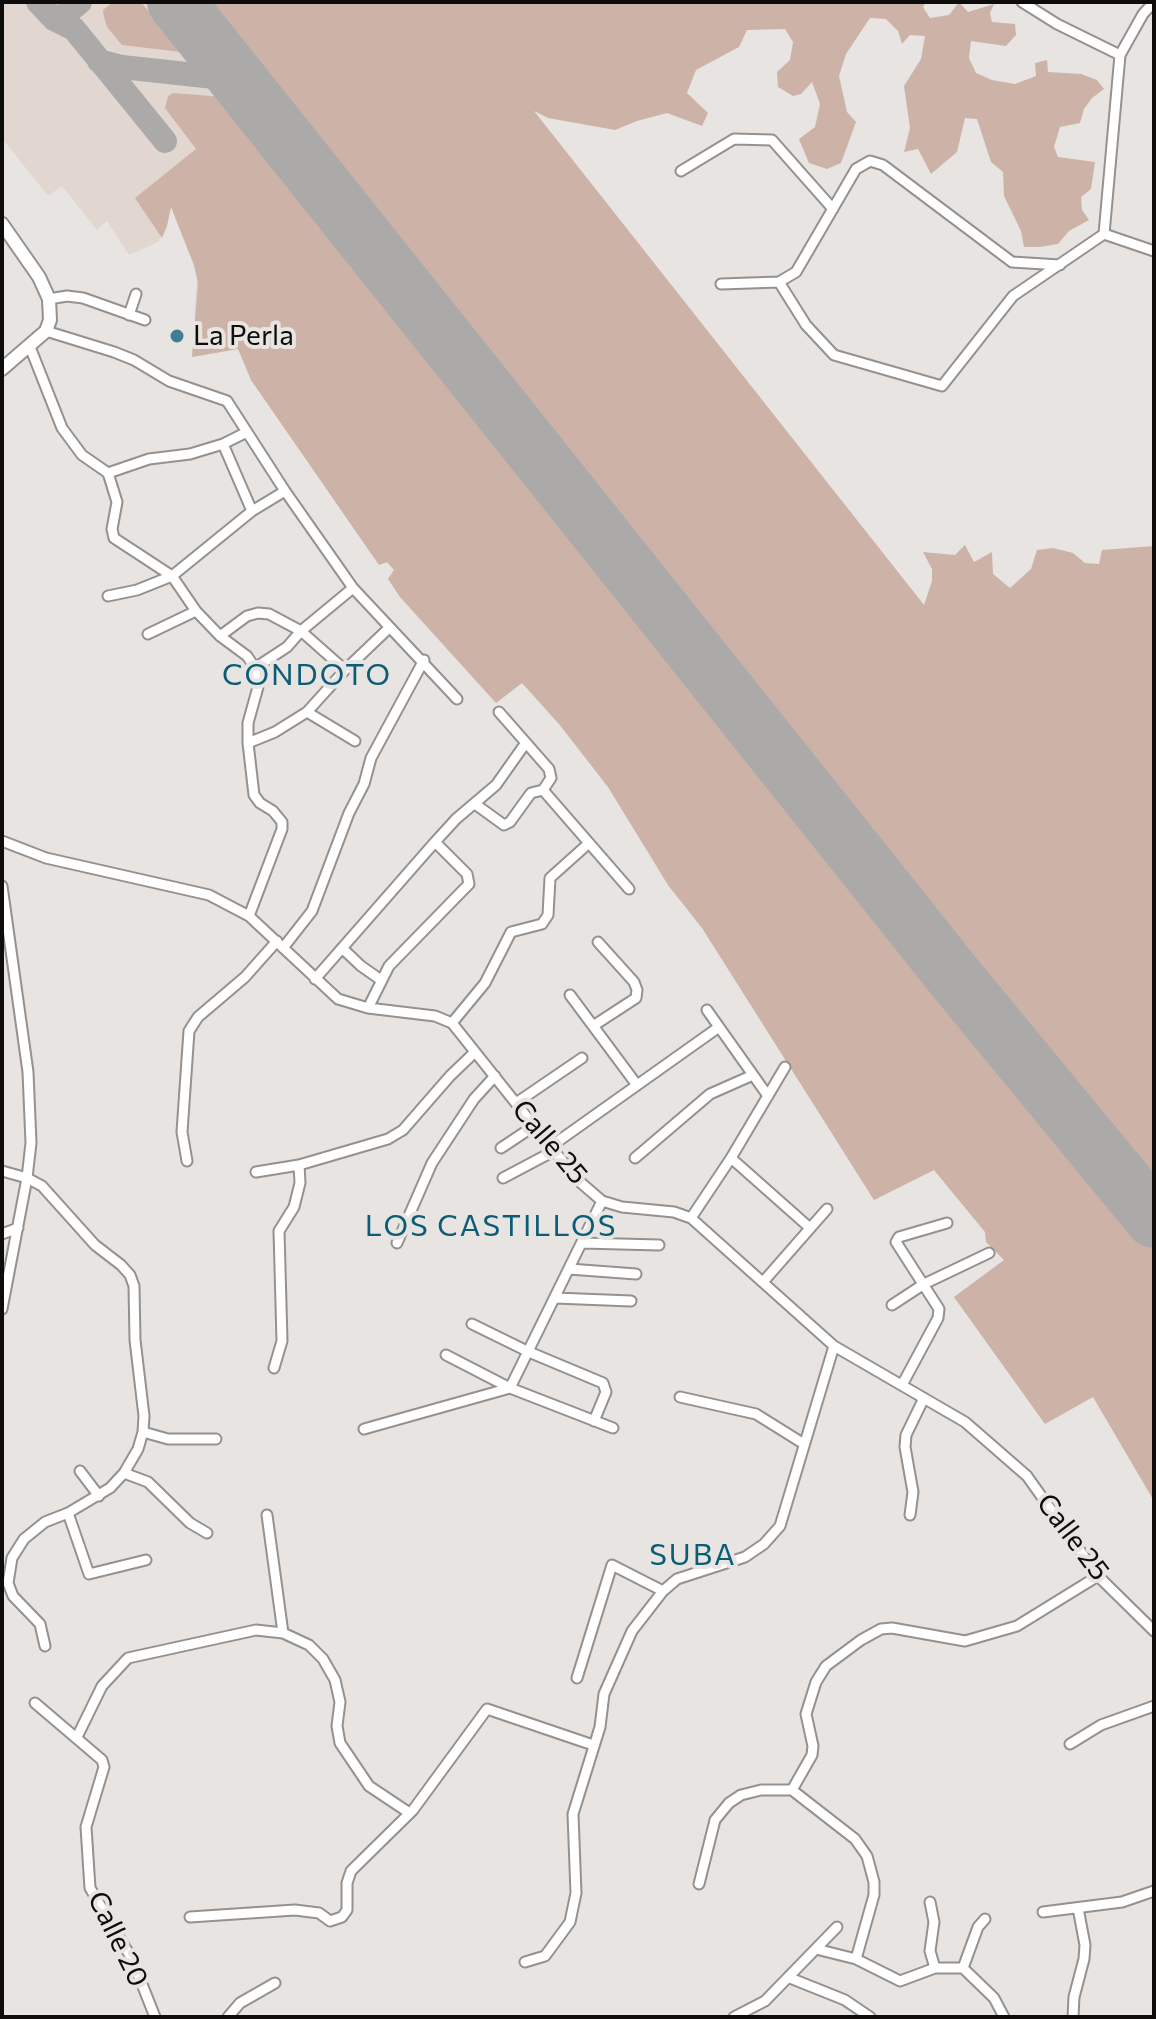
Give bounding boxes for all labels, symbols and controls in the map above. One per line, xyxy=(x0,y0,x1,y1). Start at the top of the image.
place label: La Perla xyxy=(193,319,294,353)
marker: La Perla xyxy=(168,327,186,345)
district label: CONDOTO xyxy=(222,657,392,693)
street label: Calle 25 xyxy=(505,1093,595,1191)
district label: LOS CASTILLOS xyxy=(365,1208,617,1244)
street label: Calle 25 xyxy=(1030,1487,1116,1587)
district label: SUBA xyxy=(649,1537,737,1573)
street label: Calle 20 xyxy=(81,1886,155,1992)

